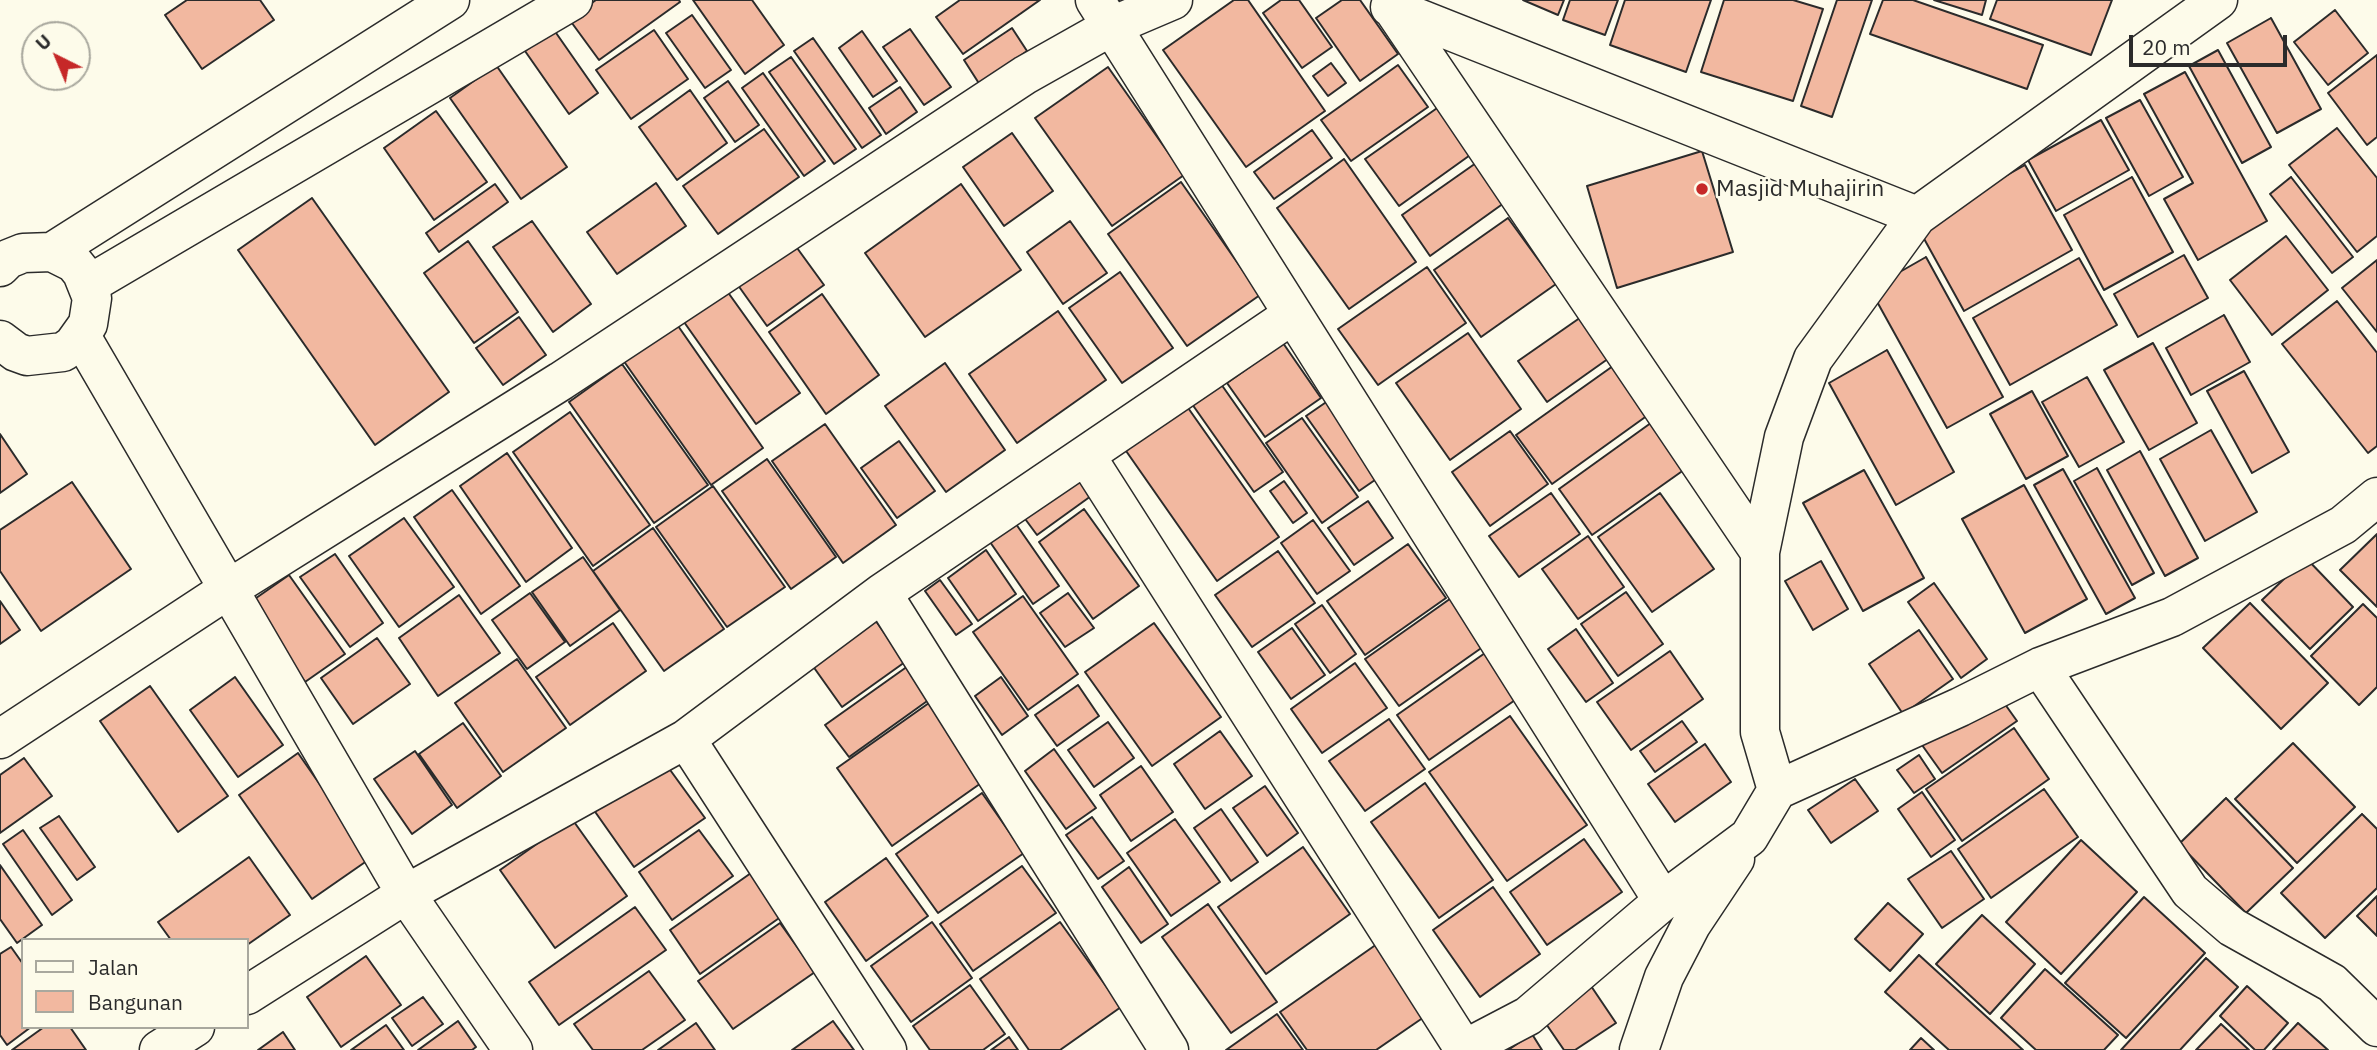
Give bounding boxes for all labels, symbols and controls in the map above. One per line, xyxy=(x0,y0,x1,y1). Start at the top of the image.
north arrow xyxy=(21,21,91,91)
scale bar xyxy=(2132,21,2290,65)
text: U xyxy=(30,29,56,55)
text: 20 m xyxy=(2142,33,2191,61)
place label: Masjid Muhajirin xyxy=(1716,175,1884,203)
marker: Masjid Muhajirin xyxy=(1694,181,1710,197)
legend xyxy=(21,938,248,1029)
text: Jalan xyxy=(88,953,139,981)
text: Bangunan xyxy=(88,988,183,1016)

